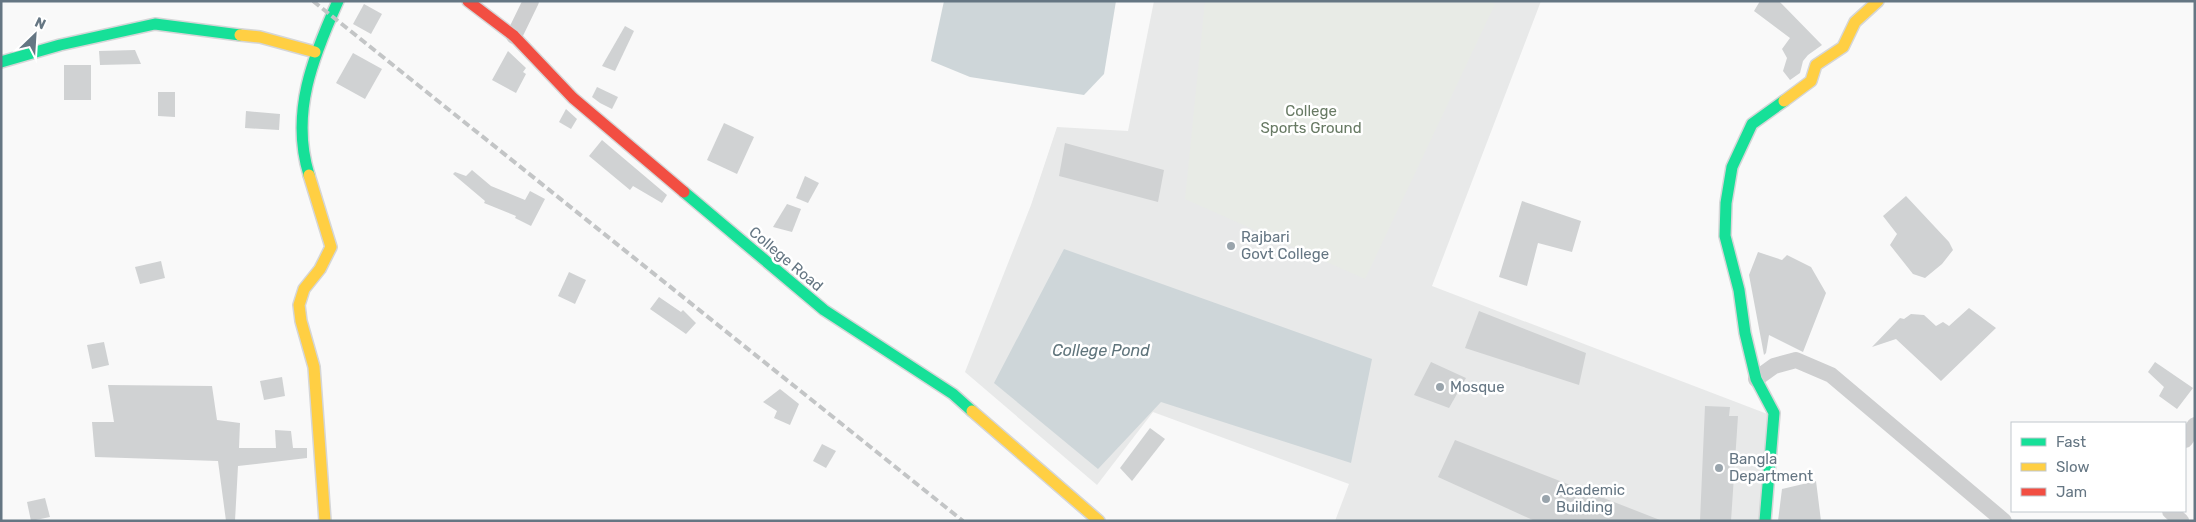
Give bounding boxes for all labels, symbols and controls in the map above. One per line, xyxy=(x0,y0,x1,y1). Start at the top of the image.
north arrow xyxy=(10,10,60,60)
text: N xyxy=(32,14,48,34)
park label: College Sports Ground xyxy=(1260,102,1362,137)
street label: College Road xyxy=(745,223,827,295)
place label: Rajbari Govt College xyxy=(1241,228,1329,263)
marker: Rajbari Govt College xyxy=(1225,240,1237,252)
water label: College Pond xyxy=(1052,341,1150,360)
place label: Mosque xyxy=(1450,378,1505,396)
marker: Mosque xyxy=(1434,381,1446,393)
legend xyxy=(2011,422,2186,512)
text: Fast xyxy=(2056,433,2086,451)
place label: Bangla Department xyxy=(1729,450,1813,485)
text: Slow xyxy=(2056,458,2089,476)
marker: Bangla Department xyxy=(1713,462,1725,474)
place label: Academic Building xyxy=(1556,481,1625,516)
text: Jam xyxy=(2056,483,2087,501)
marker: Academic Building xyxy=(1540,493,1552,505)

